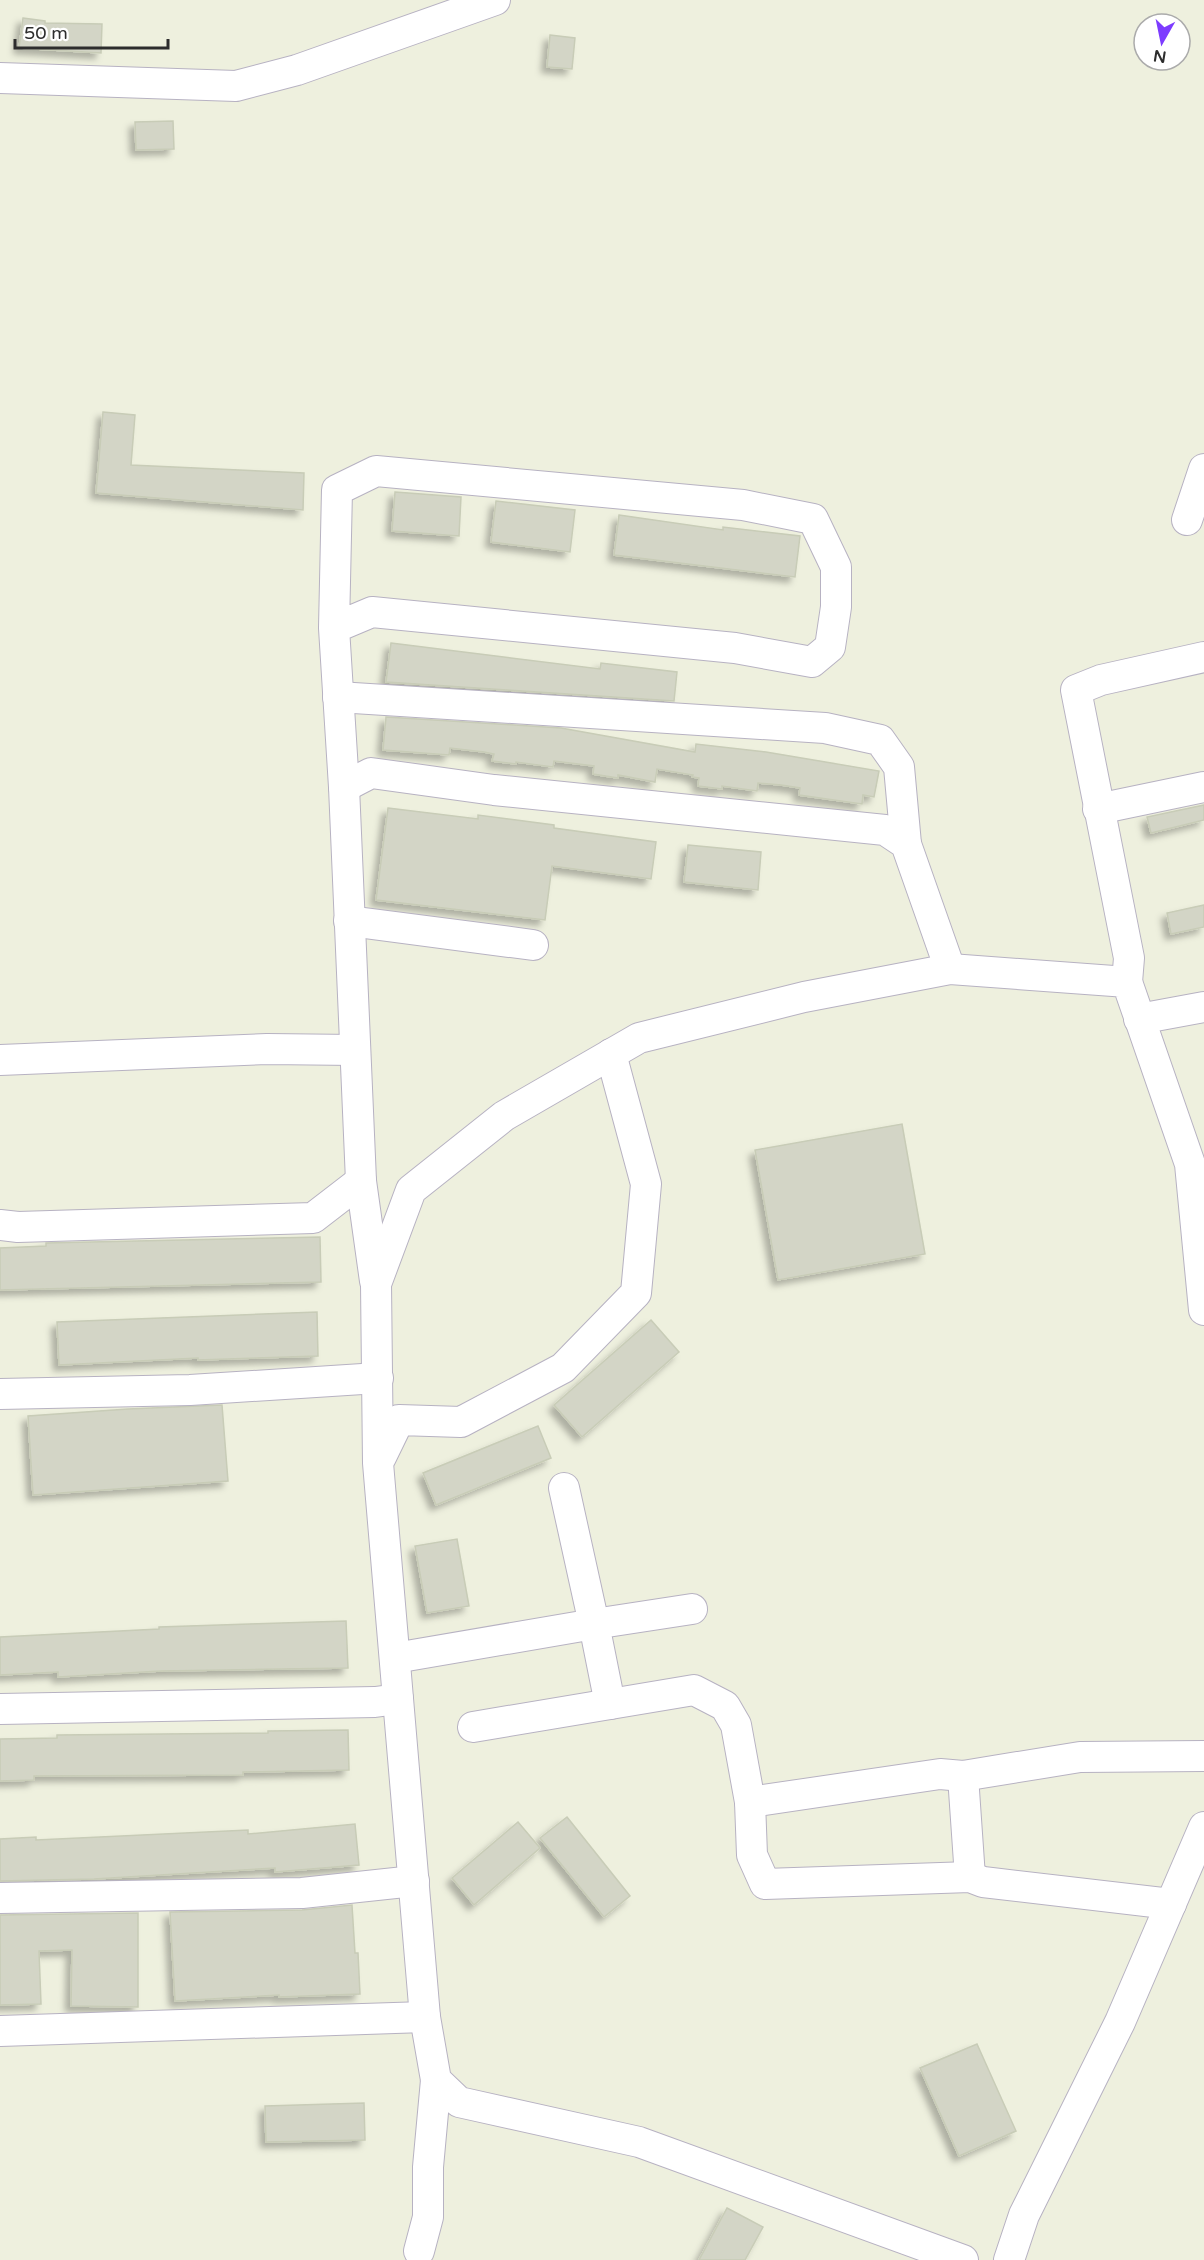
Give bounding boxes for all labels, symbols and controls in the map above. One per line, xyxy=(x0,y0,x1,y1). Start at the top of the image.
scale bar xyxy=(15,12,168,50)
north arrow xyxy=(1132,12,1192,72)
text: 50 m xyxy=(24,22,68,44)
text: N xyxy=(1152,45,1168,67)

